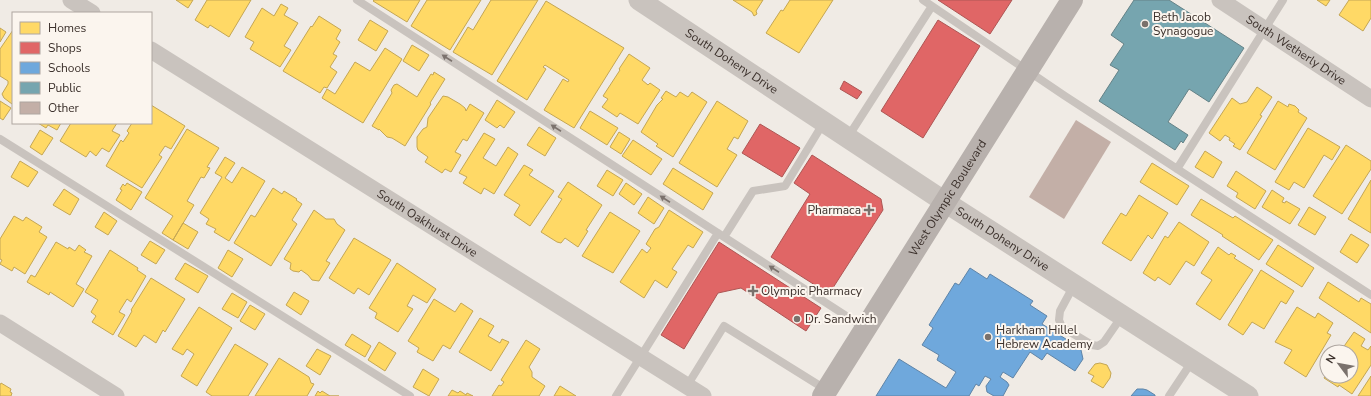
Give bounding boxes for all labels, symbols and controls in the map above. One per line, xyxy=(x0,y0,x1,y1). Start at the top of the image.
place label: Beth Jacob Synagogue xyxy=(1153,9,1214,39)
street label: South Wetherly Drive xyxy=(1243,11,1349,89)
legend xyxy=(12,12,152,124)
marker: Beth Jacob Synagogue xyxy=(1140,19,1150,29)
text: Homes xyxy=(48,20,86,36)
street label: South Doheny Drive xyxy=(682,25,781,98)
text: Shops xyxy=(48,40,82,56)
one-way arrow xyxy=(442,54,452,62)
text: Schools xyxy=(48,60,91,76)
text: Public xyxy=(48,80,82,96)
text: Other xyxy=(48,100,80,116)
one-way arrow xyxy=(550,125,562,132)
street label: West Olympic Boulevard xyxy=(905,137,990,259)
street label: South Oakhurst Drive xyxy=(374,186,481,261)
one-way arrow xyxy=(660,195,670,203)
place label: Pharmaca xyxy=(807,202,861,218)
street label: South Doheny Drive xyxy=(953,203,1052,275)
marker: Pharmaca xyxy=(864,205,874,215)
one-way arrow xyxy=(769,265,780,273)
place label: Olympic Pharmacy xyxy=(761,283,863,299)
marker: Olympic Pharmacy xyxy=(748,286,758,296)
place label: Dr. Sandwich xyxy=(805,311,877,327)
marker: Dr. Sandwich xyxy=(792,314,802,324)
place label: Harkham Hillel Hebrew Academy xyxy=(996,322,1093,352)
marker: Harkham Hillel Hebrew Academy xyxy=(983,332,993,342)
north arrow xyxy=(1319,344,1359,384)
text: N xyxy=(1322,351,1339,366)

